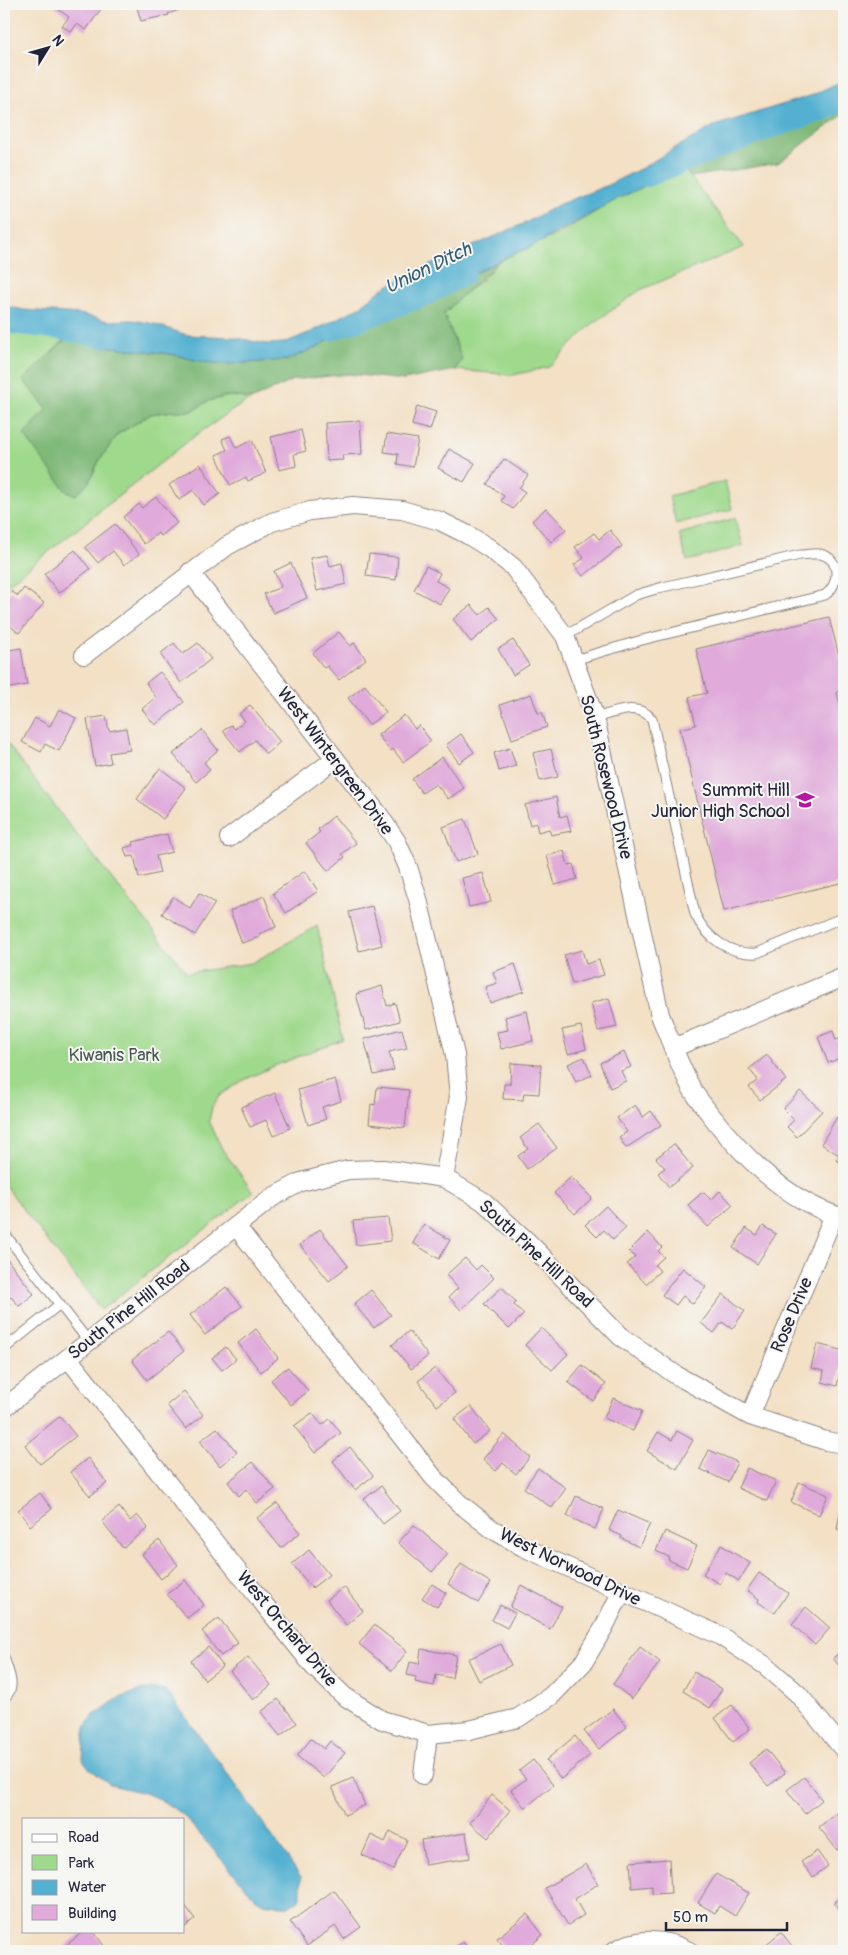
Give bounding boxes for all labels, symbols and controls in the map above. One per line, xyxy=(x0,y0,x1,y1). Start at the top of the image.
north arrow xyxy=(22,22,72,72)
text: N xyxy=(48,32,68,49)
water label: Union Ditch xyxy=(381,236,476,299)
street label: West Wintergreen Drive xyxy=(272,682,398,840)
street label: South Rosewood Drive xyxy=(574,692,638,862)
place label: Summit Hill Junior High School xyxy=(651,779,790,823)
school or university icon: Summit Hill Junior High School xyxy=(794,789,816,811)
park label: Kiwanis Park xyxy=(69,1044,160,1067)
street label: South Pine Hill Road xyxy=(474,1195,598,1313)
street label: South Pine Hill Road xyxy=(63,1255,195,1365)
street label: Rose Drive xyxy=(766,1274,818,1356)
street label: West Norwood Drive xyxy=(496,1523,645,1611)
street label: West Orchard Drive xyxy=(232,1566,342,1692)
legend xyxy=(22,1818,185,1932)
text: Road xyxy=(68,1828,99,1847)
text: Park xyxy=(68,1854,95,1873)
text: Water xyxy=(68,1878,107,1897)
scale bar xyxy=(666,1900,787,1932)
text: Building xyxy=(68,1904,116,1923)
text: 50 m xyxy=(673,1908,708,1927)

